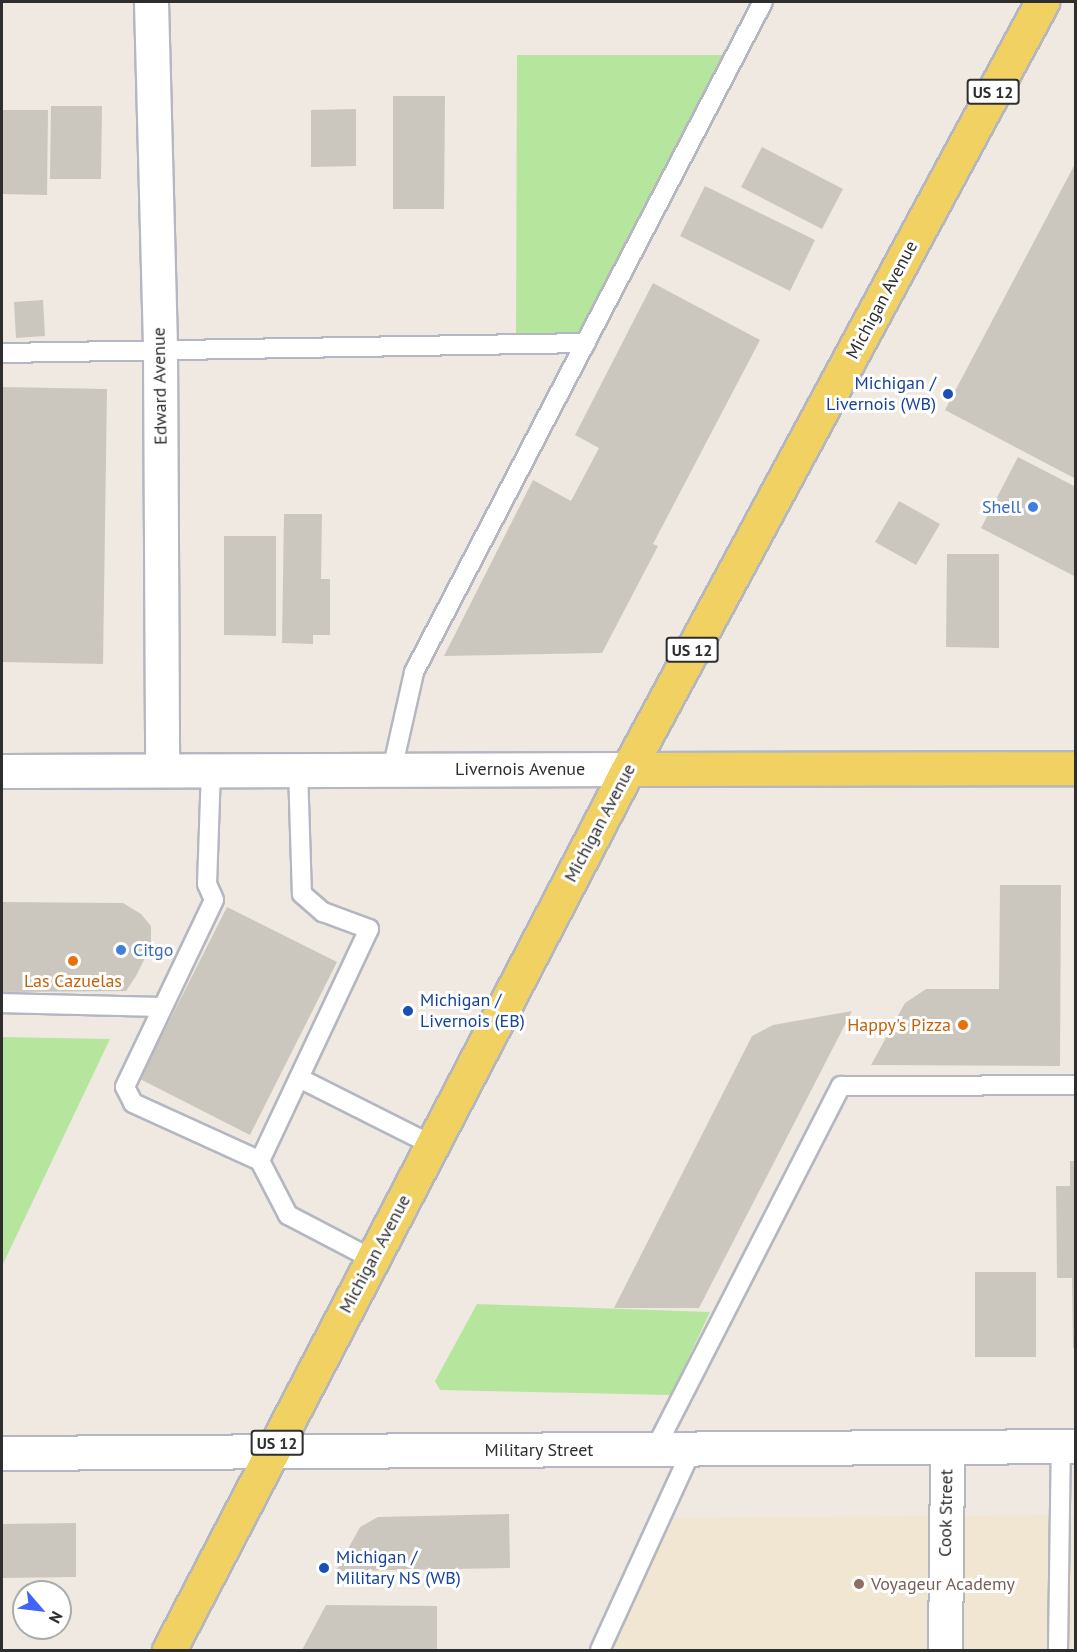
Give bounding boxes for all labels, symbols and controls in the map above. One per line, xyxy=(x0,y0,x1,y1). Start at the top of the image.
road number: US 12 xyxy=(966,79,1020,105)
street label: Michigan Avenue xyxy=(842,237,922,363)
street label: Edward Avenue xyxy=(148,327,172,445)
place label: Michigan / Livernois (WB) xyxy=(826,373,936,416)
marker: Michigan / Livernois (WB) xyxy=(941,387,955,401)
place label: Shell xyxy=(982,496,1021,518)
marker: Shell xyxy=(1026,500,1040,514)
road number: US 12 xyxy=(665,637,719,663)
street label: Livernois Avenue xyxy=(455,758,585,780)
street label: Michigan Avenue xyxy=(560,760,640,886)
place label: Citgo xyxy=(133,939,173,961)
marker: Citgo xyxy=(114,943,128,957)
marker: Las Cazuelas xyxy=(66,954,80,968)
place label: Las Cazuelas xyxy=(24,970,122,992)
place label: Michigan / Livernois (EB) xyxy=(420,990,525,1032)
marker: Michigan / Livernois (EB) xyxy=(401,1004,415,1018)
place label: Happy's Pizza xyxy=(847,1014,951,1036)
marker: Happy's Pizza xyxy=(956,1018,970,1032)
street label: Michigan Avenue xyxy=(335,1191,415,1317)
road number: US 12 xyxy=(250,1430,304,1456)
street label: Military Street xyxy=(484,1439,594,1461)
street label: Cook Street xyxy=(934,1469,958,1557)
place label: Michigan / Military NS (WB) xyxy=(336,1547,461,1590)
marker: Michigan / Military NS (WB) xyxy=(317,1561,331,1575)
place label: Voyageur Academy xyxy=(871,1573,1016,1595)
marker: Voyageur Academy xyxy=(852,1577,866,1591)
north arrow xyxy=(12,1580,72,1640)
text: N xyxy=(45,1608,67,1627)

